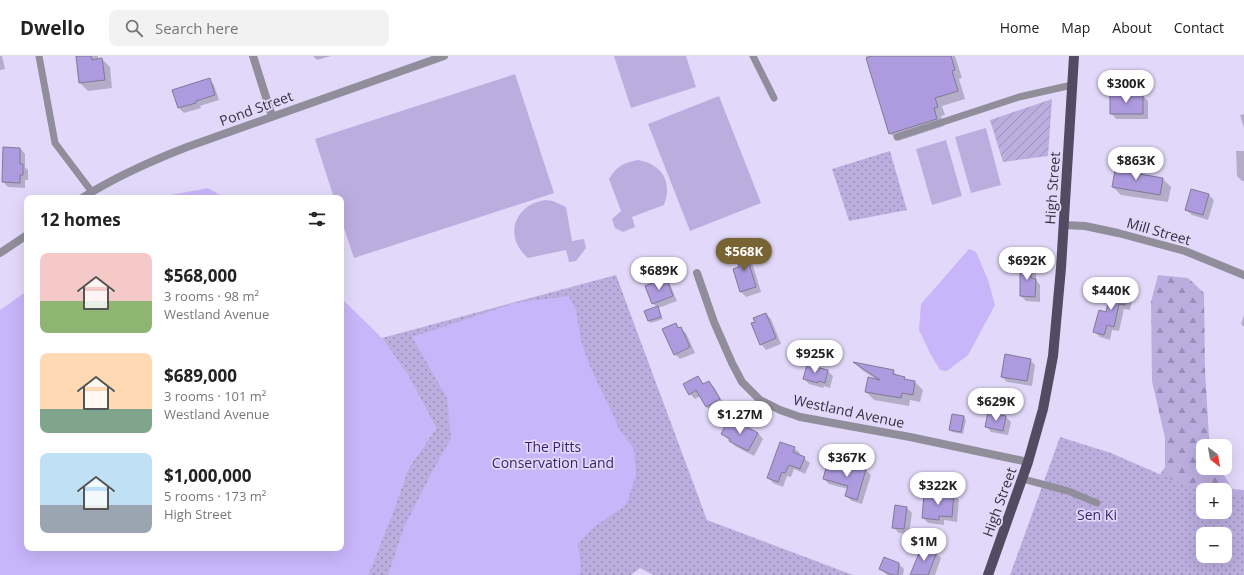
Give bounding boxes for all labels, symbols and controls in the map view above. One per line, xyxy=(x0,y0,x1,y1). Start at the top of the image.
search box xyxy=(109,10,389,46)
text: Dwello xyxy=(20,15,85,41)
icon: search xyxy=(123,17,145,39)
text: Search here xyxy=(155,18,239,38)
text: Home xyxy=(1000,18,1039,37)
text: Map xyxy=(1061,18,1090,37)
text: About xyxy=(1112,18,1152,37)
text: Contact xyxy=(1174,18,1224,37)
pin: $300K xyxy=(1098,70,1154,104)
text: $300K xyxy=(1107,74,1145,92)
street label: Pond Street xyxy=(217,86,295,130)
pin: $863K xyxy=(1108,147,1164,181)
street label: High Street xyxy=(1040,151,1064,225)
text: $863K xyxy=(1117,151,1155,169)
text: 12 homes xyxy=(40,208,121,231)
icon: filters xyxy=(306,208,328,230)
street label: Mill Street xyxy=(1125,213,1193,249)
pin: $568K xyxy=(716,238,772,272)
text: $568K xyxy=(725,242,763,260)
pin: $692K xyxy=(999,247,1055,281)
text: $692K xyxy=(1008,251,1046,269)
pin: $689K xyxy=(631,257,687,291)
text: $689K xyxy=(640,261,678,279)
text: $568,000 xyxy=(164,264,237,287)
icon: home xyxy=(72,269,120,317)
pin: $440K xyxy=(1083,277,1139,311)
text: $440K xyxy=(1092,281,1130,299)
text: 3 rooms · 98 m² xyxy=(164,287,259,305)
text: Westland Avenue xyxy=(164,305,269,323)
pin: $925K xyxy=(787,340,843,374)
text: $925K xyxy=(796,344,834,362)
text: $689,000 xyxy=(164,364,237,387)
icon: home xyxy=(72,369,120,417)
text: 3 rooms · 101 m² xyxy=(164,387,266,405)
pin: $629K xyxy=(968,388,1024,422)
street label: Westland Avenue xyxy=(792,390,907,432)
text: $629K xyxy=(977,392,1015,410)
pin: $1.27M xyxy=(707,401,773,435)
text: Westland Avenue xyxy=(164,405,269,423)
text: $1.27M xyxy=(717,405,763,423)
park label: The Pitts Conservation Land xyxy=(492,437,614,472)
north arrow xyxy=(1196,439,1232,475)
map controls xyxy=(1196,439,1232,563)
pin: $367K xyxy=(819,444,875,478)
text: $367K xyxy=(828,448,866,466)
text: $1,000,000 xyxy=(164,464,251,487)
street label: High Street xyxy=(978,465,1020,539)
icon: home xyxy=(72,469,120,517)
pin: $322K xyxy=(910,472,966,506)
text: $322K xyxy=(919,476,957,494)
button: + xyxy=(1196,483,1232,519)
text: 5 rooms · 173 m² xyxy=(164,487,266,505)
text: High Street xyxy=(164,505,232,523)
park label: Sen Ki xyxy=(1077,505,1117,524)
button: − xyxy=(1196,527,1232,563)
pin: $1M xyxy=(905,528,943,562)
text: $1M xyxy=(910,532,938,550)

